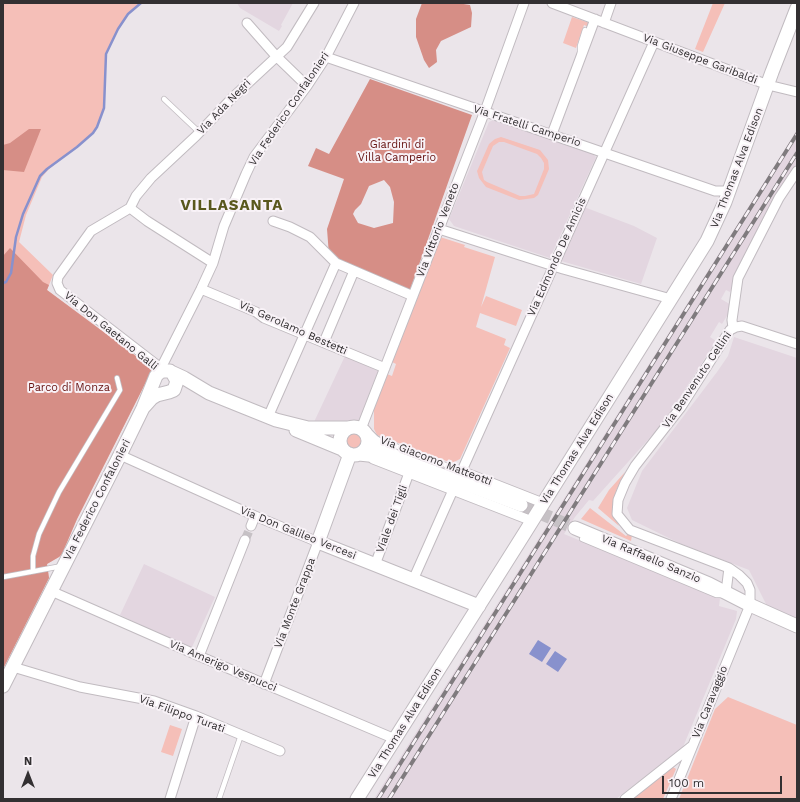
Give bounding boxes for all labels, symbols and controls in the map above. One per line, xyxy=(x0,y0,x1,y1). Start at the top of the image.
street label: Via Giuseppe Garibaldi xyxy=(641,31,759,87)
street label: Via Federico Confalonieri xyxy=(246,50,332,168)
street label: Via Ada Negri xyxy=(194,77,254,137)
street label: Via Fratelli Camperio xyxy=(471,102,583,150)
street label: Via Thomas Alva Edison xyxy=(708,106,766,230)
park label: Giardini di Villa Camperio xyxy=(358,138,436,164)
street label: Via Vittorio Veneto xyxy=(414,181,462,279)
street label: Via Edmondo De Amicis xyxy=(525,196,589,318)
district label: VILLASANTA xyxy=(181,197,283,215)
street label: Via Don Gaetano Galli xyxy=(61,289,161,373)
street label: Via Gerolamo Bestetti xyxy=(237,298,349,358)
street label: Via Benvenuto Cellini xyxy=(660,329,734,431)
park label: Parco di Monza xyxy=(28,381,110,395)
street label: Via Thomas Alva Edison xyxy=(538,391,616,507)
street label: Via Giacomo Matteotti xyxy=(378,434,494,488)
street label: Via Federico Confalonieri xyxy=(61,437,133,563)
street label: Viale dei Tigli xyxy=(374,483,410,555)
street label: Via Don Galileo Vercesi xyxy=(238,504,358,562)
street label: Via Raffaello Sanzio xyxy=(599,532,703,586)
street label: Via Monte Grappa xyxy=(272,556,318,650)
street label: Via Amerigo Vespucci xyxy=(167,637,279,695)
street label: Via Caravaggio xyxy=(689,664,731,740)
street label: Via Thomas Alva Edison xyxy=(366,665,444,781)
street label: Via Filippo Turati xyxy=(137,692,227,736)
north arrow xyxy=(8,754,48,794)
text: N xyxy=(24,755,32,768)
scale bar xyxy=(664,768,784,794)
text: 100 m xyxy=(669,776,704,790)

